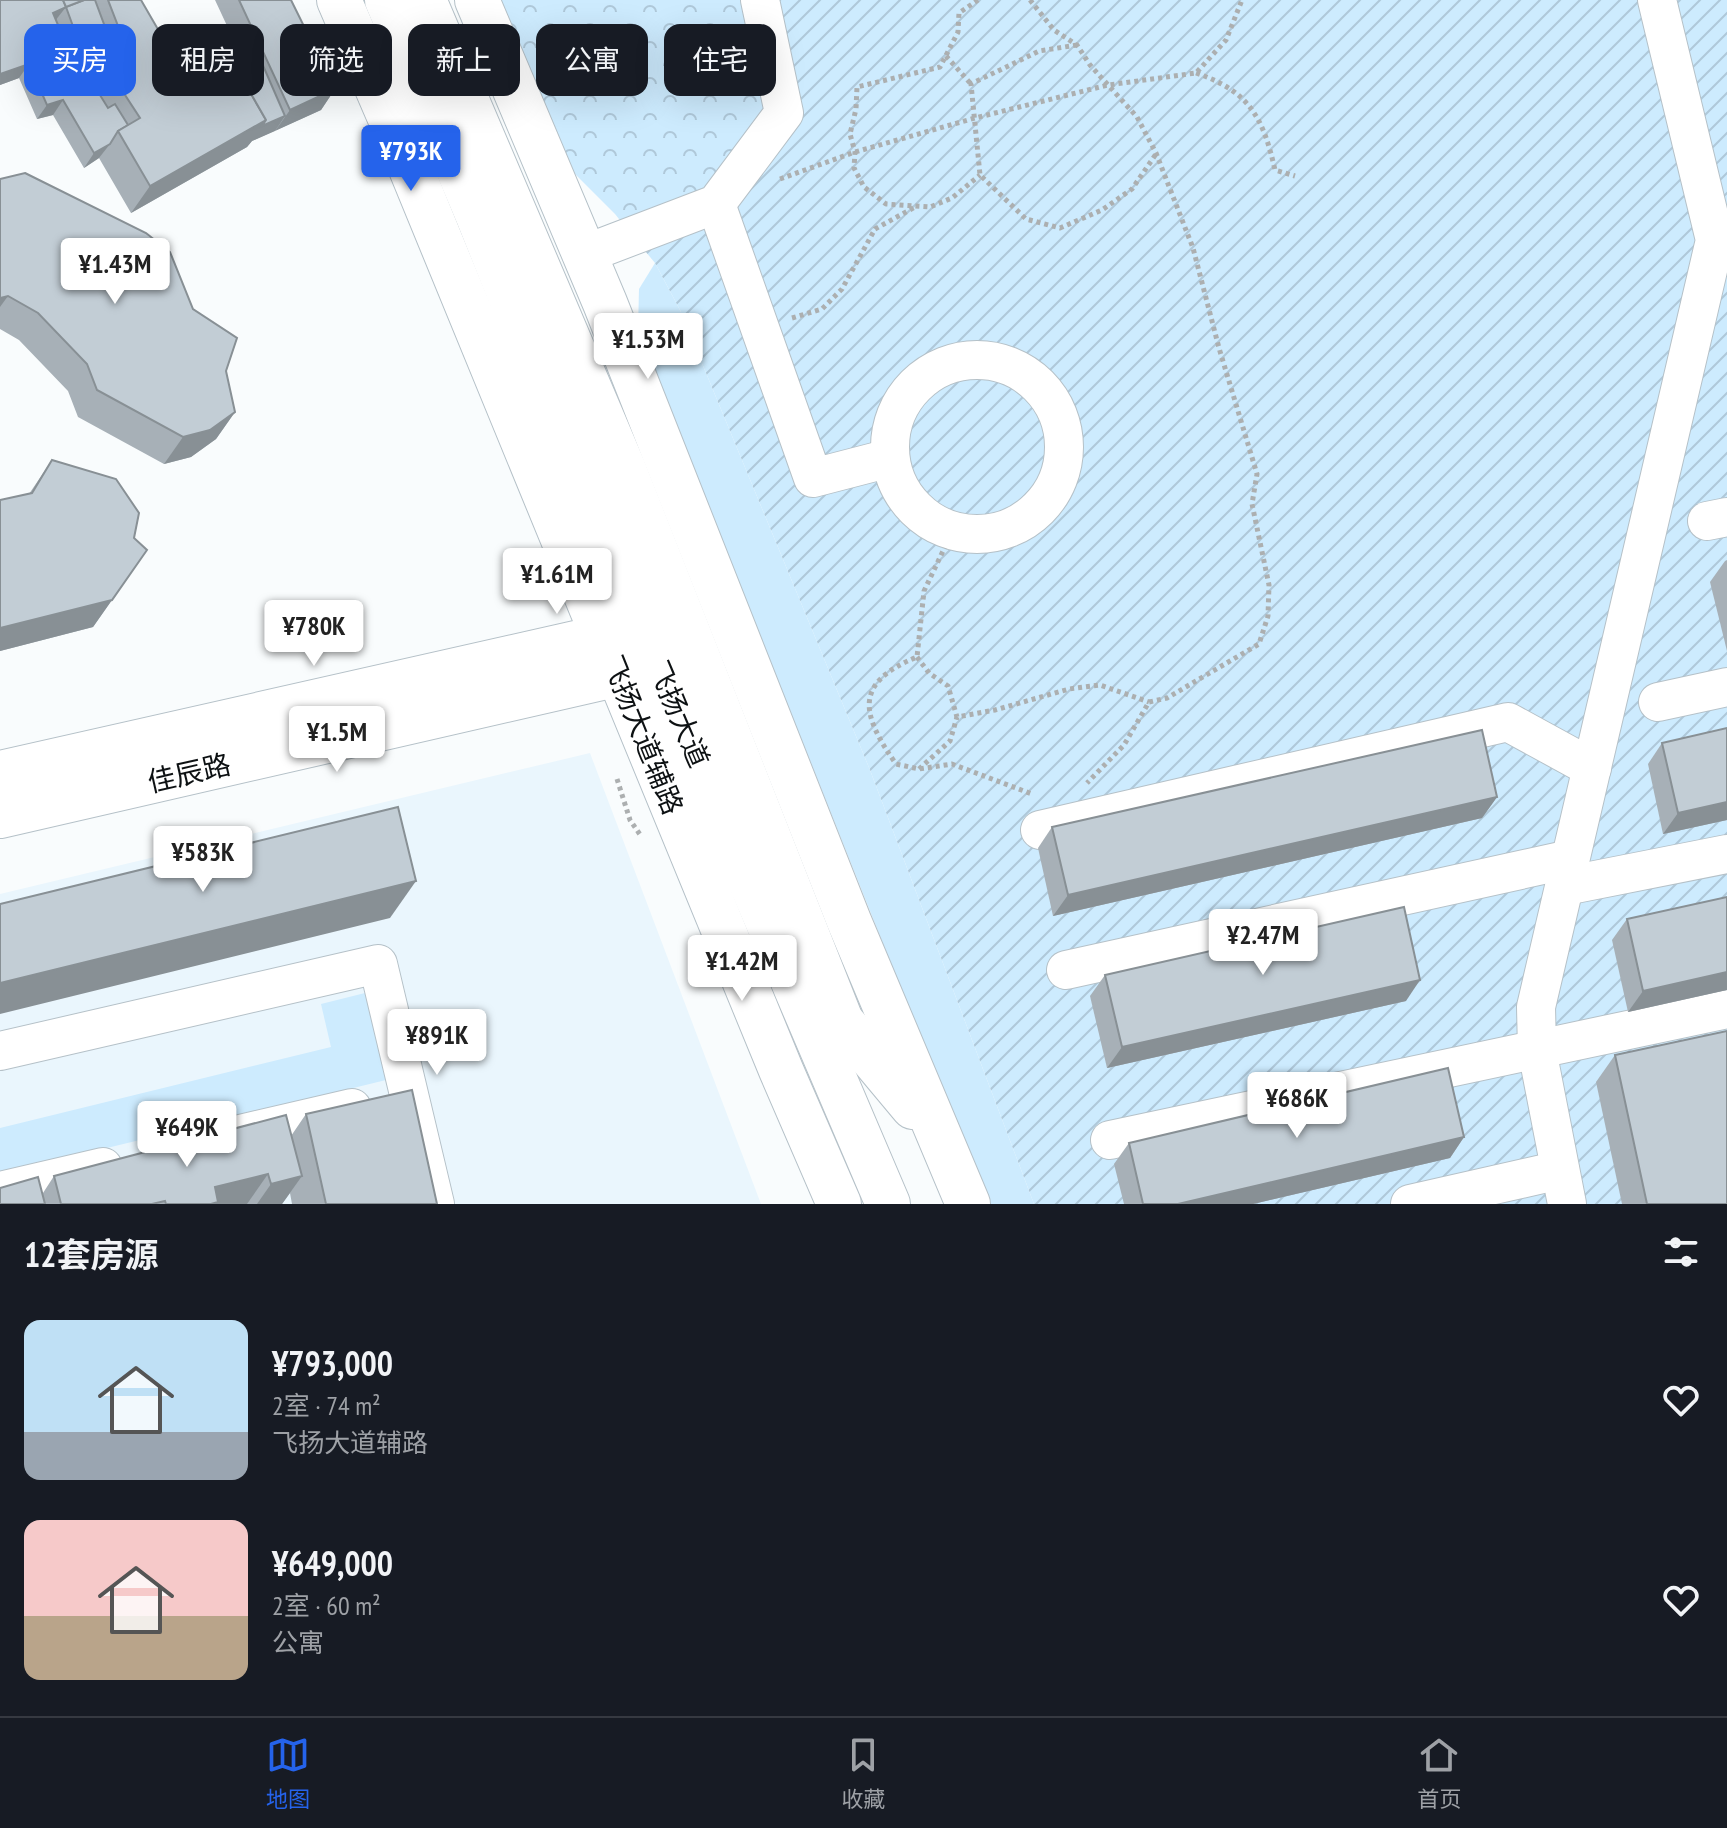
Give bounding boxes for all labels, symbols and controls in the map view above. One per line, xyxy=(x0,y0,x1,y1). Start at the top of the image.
chip: 买房 xyxy=(24,24,136,96)
chip: 租房 xyxy=(152,24,264,96)
chip: 筛选 xyxy=(280,24,392,96)
chip: 新上 xyxy=(408,24,520,96)
chip: 公寓 xyxy=(536,24,648,96)
chip: 住宅 xyxy=(664,24,776,96)
pin: ¥793K xyxy=(355,125,467,193)
text: ¥793K xyxy=(379,134,443,167)
pin: ¥1.43M xyxy=(50,238,180,306)
text: ¥1.43M xyxy=(79,247,151,280)
pin: ¥1.53M xyxy=(583,313,713,381)
text: ¥1.53M xyxy=(612,322,684,355)
pin: ¥1.61M xyxy=(492,548,622,616)
text: ¥1.61M xyxy=(521,557,593,590)
pin: ¥780K xyxy=(258,600,370,668)
text: ¥780K xyxy=(282,609,346,642)
street label: 飞扬大道辅路 xyxy=(595,650,692,820)
street label: 飞扬大道 xyxy=(641,655,718,773)
pin: ¥1.5M xyxy=(281,706,393,774)
text: ¥1.5M xyxy=(307,715,367,748)
street label: 佳辰路 xyxy=(144,745,234,800)
pin: ¥583K xyxy=(147,826,259,894)
text: ¥583K xyxy=(171,835,235,868)
pin: ¥2.47M xyxy=(1198,909,1328,977)
text: ¥2.47M xyxy=(1227,918,1299,951)
pin: ¥1.42M xyxy=(677,935,807,1003)
text: ¥1.42M xyxy=(706,944,778,977)
pin: ¥891K xyxy=(381,1009,493,1077)
text: ¥891K xyxy=(405,1018,469,1051)
pin: ¥686K xyxy=(1241,1072,1353,1140)
text: ¥686K xyxy=(1265,1081,1329,1114)
pin: ¥649K xyxy=(131,1101,243,1169)
text: ¥649K xyxy=(155,1110,219,1143)
icon: filters xyxy=(1659,1230,1703,1274)
text: 12套房源 xyxy=(24,1232,159,1276)
text: ¥793,000 xyxy=(272,1341,393,1385)
icon: home xyxy=(88,1352,184,1448)
icon: heart xyxy=(1659,1378,1703,1422)
text: 2室 · 74 m² xyxy=(272,1389,381,1422)
text: 飞扬大道辅路 xyxy=(272,1426,428,1459)
text: ¥649,000 xyxy=(272,1541,393,1585)
icon: home xyxy=(88,1552,184,1648)
icon: heart xyxy=(1659,1578,1703,1622)
text: 2室 · 60 m² xyxy=(272,1589,381,1622)
text: 公寓 xyxy=(272,1626,324,1659)
tab: 地图 xyxy=(266,1733,310,1813)
tab: 收藏 xyxy=(841,1733,885,1813)
tab: 首页 xyxy=(1417,1733,1461,1813)

